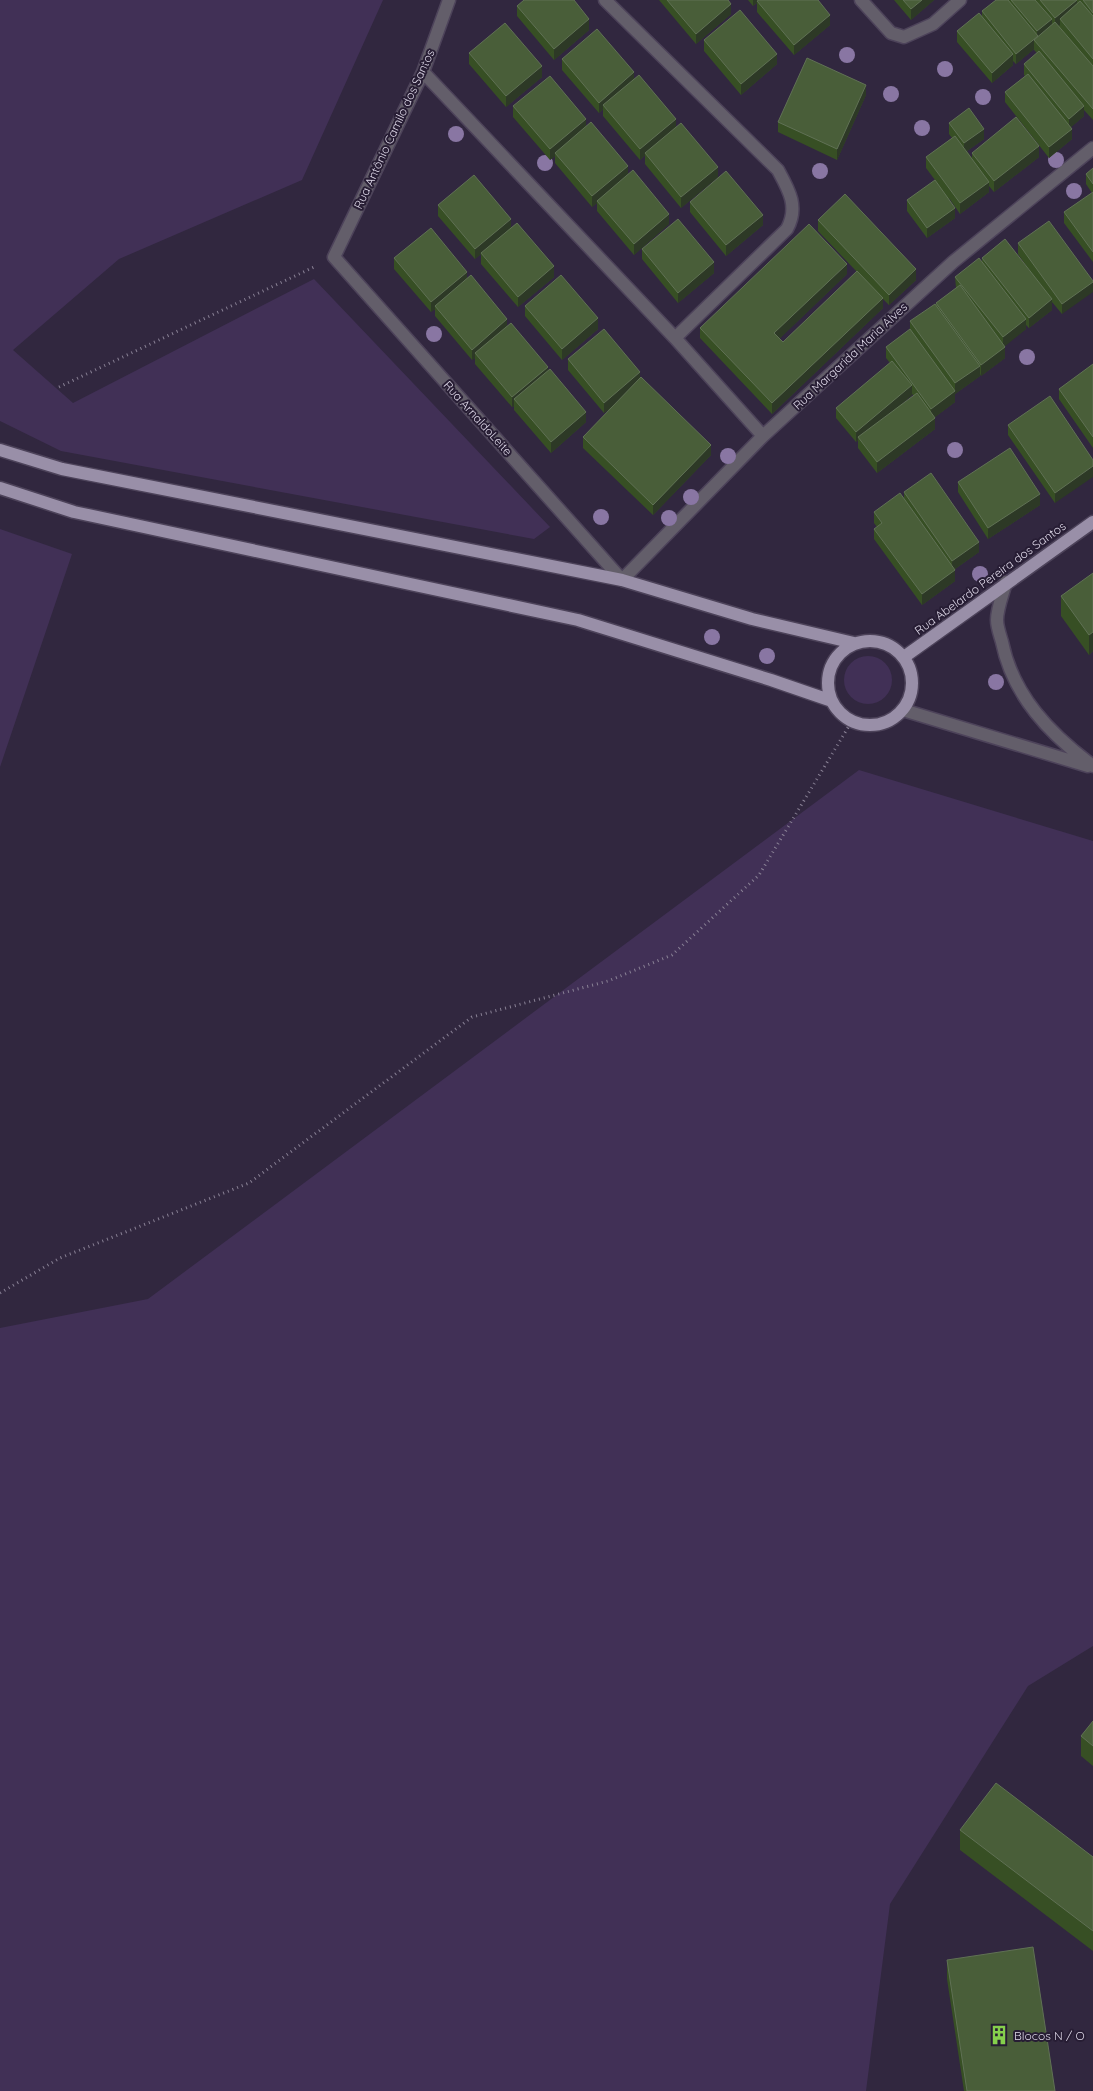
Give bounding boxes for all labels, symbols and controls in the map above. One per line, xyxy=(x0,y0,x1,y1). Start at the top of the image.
street label: Rua Antônio Camilo dos Santos xyxy=(350,46,438,211)
street label: Rua Margarida Maria Alves xyxy=(790,299,910,413)
street label: Rua ArnaldoLeite xyxy=(440,377,516,459)
street label: Rua Abelardo Pereira dos Santos xyxy=(912,518,1069,638)
building icon: Blocos N / O xyxy=(988,2024,1010,2046)
place label: Blocos N / O xyxy=(1014,2028,1085,2043)

